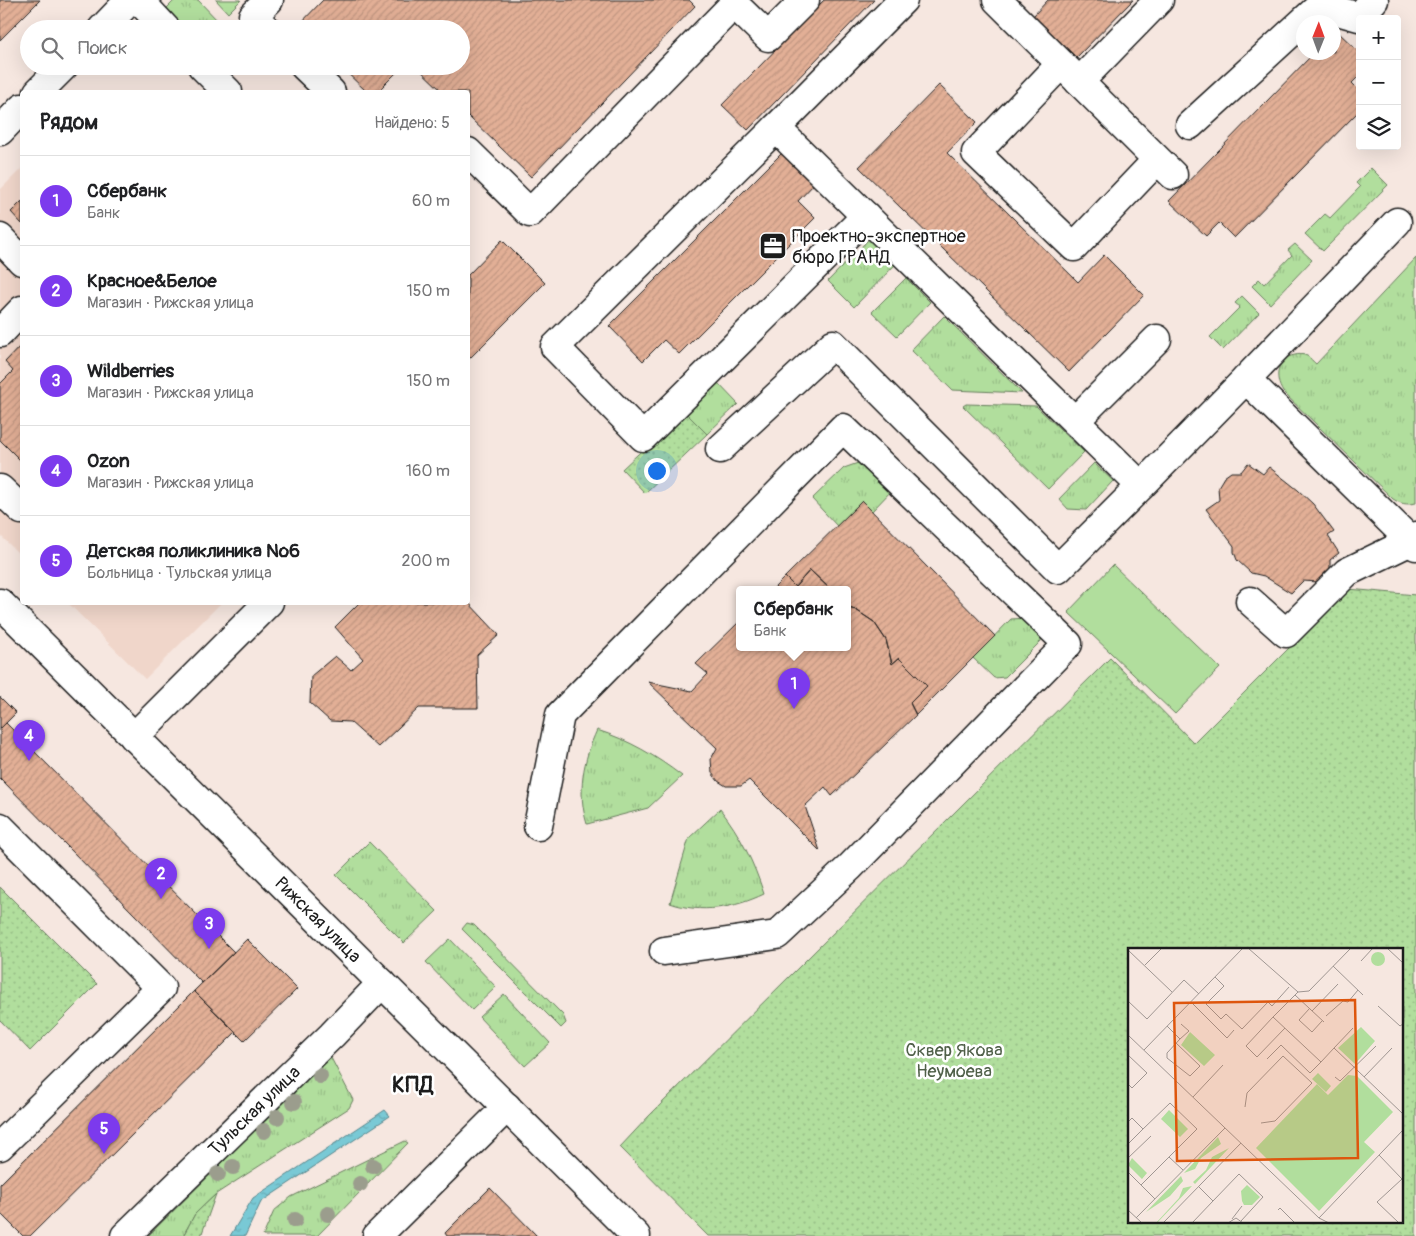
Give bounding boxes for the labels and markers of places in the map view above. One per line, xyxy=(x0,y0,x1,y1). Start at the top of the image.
place label: Проектно-экспертное бюро ГРАНД xyxy=(792,225,966,269)
office icon: Проектно-экспертное бюро ГРАНД xyxy=(758,231,788,261)
pin: 1 xyxy=(778,668,810,709)
pin: 4 xyxy=(13,720,45,761)
pin: 2 xyxy=(145,858,177,899)
pin: 3 xyxy=(193,908,225,949)
pin: 5 xyxy=(88,1113,120,1154)

